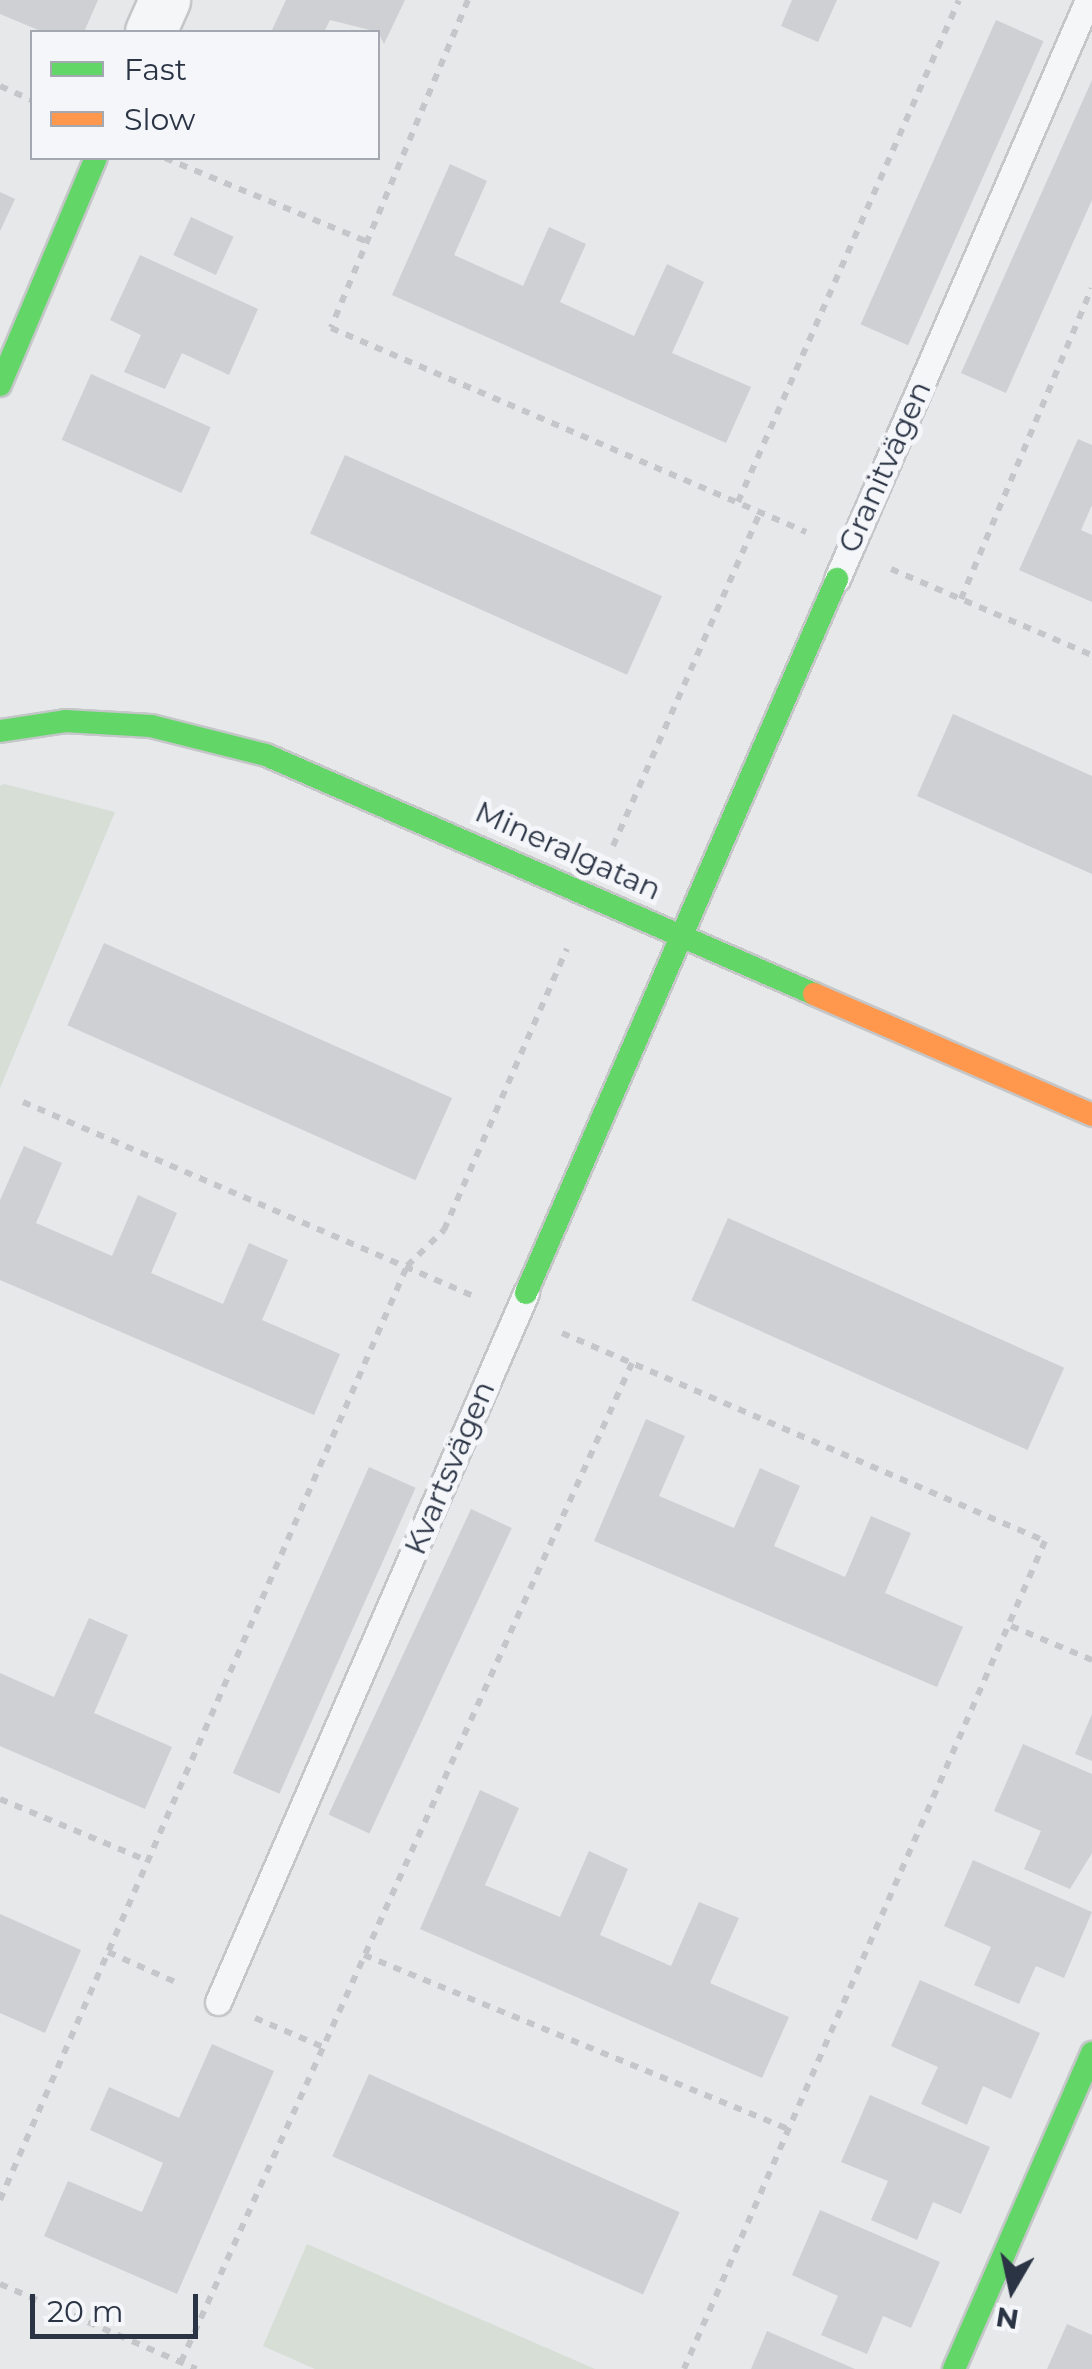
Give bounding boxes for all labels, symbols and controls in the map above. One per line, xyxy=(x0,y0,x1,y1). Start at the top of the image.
legend xyxy=(30,30,380,160)
text: Fast xyxy=(124,51,187,88)
text: Slow xyxy=(124,101,195,138)
street label: Granitvägen xyxy=(831,376,939,558)
street label: Mineralgatan xyxy=(470,794,666,908)
street label: Kvartsvägen xyxy=(397,1376,503,1560)
north arrow xyxy=(962,2239,1062,2339)
scale bar xyxy=(35,2274,202,2336)
text: 20 m xyxy=(47,2293,124,2330)
text: N xyxy=(993,2300,1021,2337)

